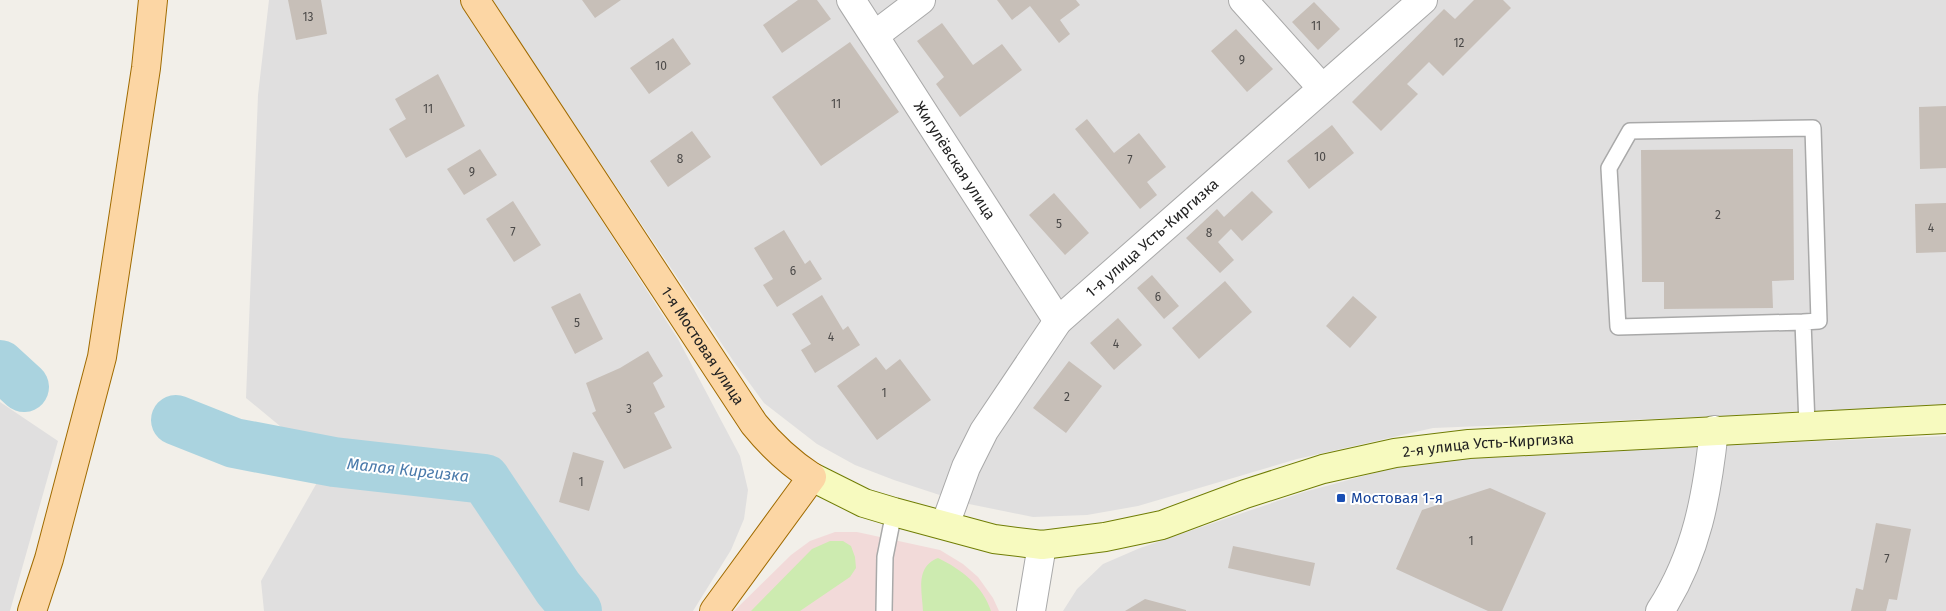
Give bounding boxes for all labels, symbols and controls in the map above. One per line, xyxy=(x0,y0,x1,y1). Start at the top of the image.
house number: 13 xyxy=(302,10,314,24)
house number: 11 xyxy=(1311,19,1321,33)
house number: 12 xyxy=(1453,36,1465,50)
house number: 9 xyxy=(1239,53,1245,67)
house number: 10 xyxy=(655,59,667,73)
house number: 11 xyxy=(831,97,841,111)
street label: Жигулёвская улица xyxy=(910,98,999,223)
house number: 11 xyxy=(423,102,433,116)
house number: 10 xyxy=(1314,150,1326,164)
house number: 8 xyxy=(677,152,684,166)
house number: 7 xyxy=(1127,153,1133,167)
house number: 9 xyxy=(469,165,475,179)
street label: 1-я улица Усть-Киргизка xyxy=(1082,175,1222,301)
house number: 2 xyxy=(1715,208,1721,222)
house number: 5 xyxy=(1056,217,1062,231)
house number: 4 xyxy=(1928,221,1935,235)
house number: 7 xyxy=(510,225,516,239)
house number: 8 xyxy=(1206,226,1213,240)
house number: 6 xyxy=(790,264,796,278)
street label: 1-я Мостовая улица xyxy=(657,283,748,408)
house number: 6 xyxy=(1155,290,1161,304)
house number: 5 xyxy=(574,316,580,330)
house number: 4 xyxy=(828,330,835,344)
house number: 4 xyxy=(1113,337,1120,351)
house number: 1 xyxy=(881,386,887,400)
house number: 2 xyxy=(1064,390,1070,404)
house number: 3 xyxy=(626,402,632,416)
street label: 2-я улица Усть-Киргизка xyxy=(1401,430,1574,461)
water label: Малая Киргизка xyxy=(346,454,470,486)
house number: 1 xyxy=(578,475,584,489)
place label: Мостовая 1-я xyxy=(1351,489,1443,507)
marker: Мостовая 1-я xyxy=(1335,492,1347,504)
house number: 1 xyxy=(1468,534,1474,548)
house number: 7 xyxy=(1884,552,1890,566)

